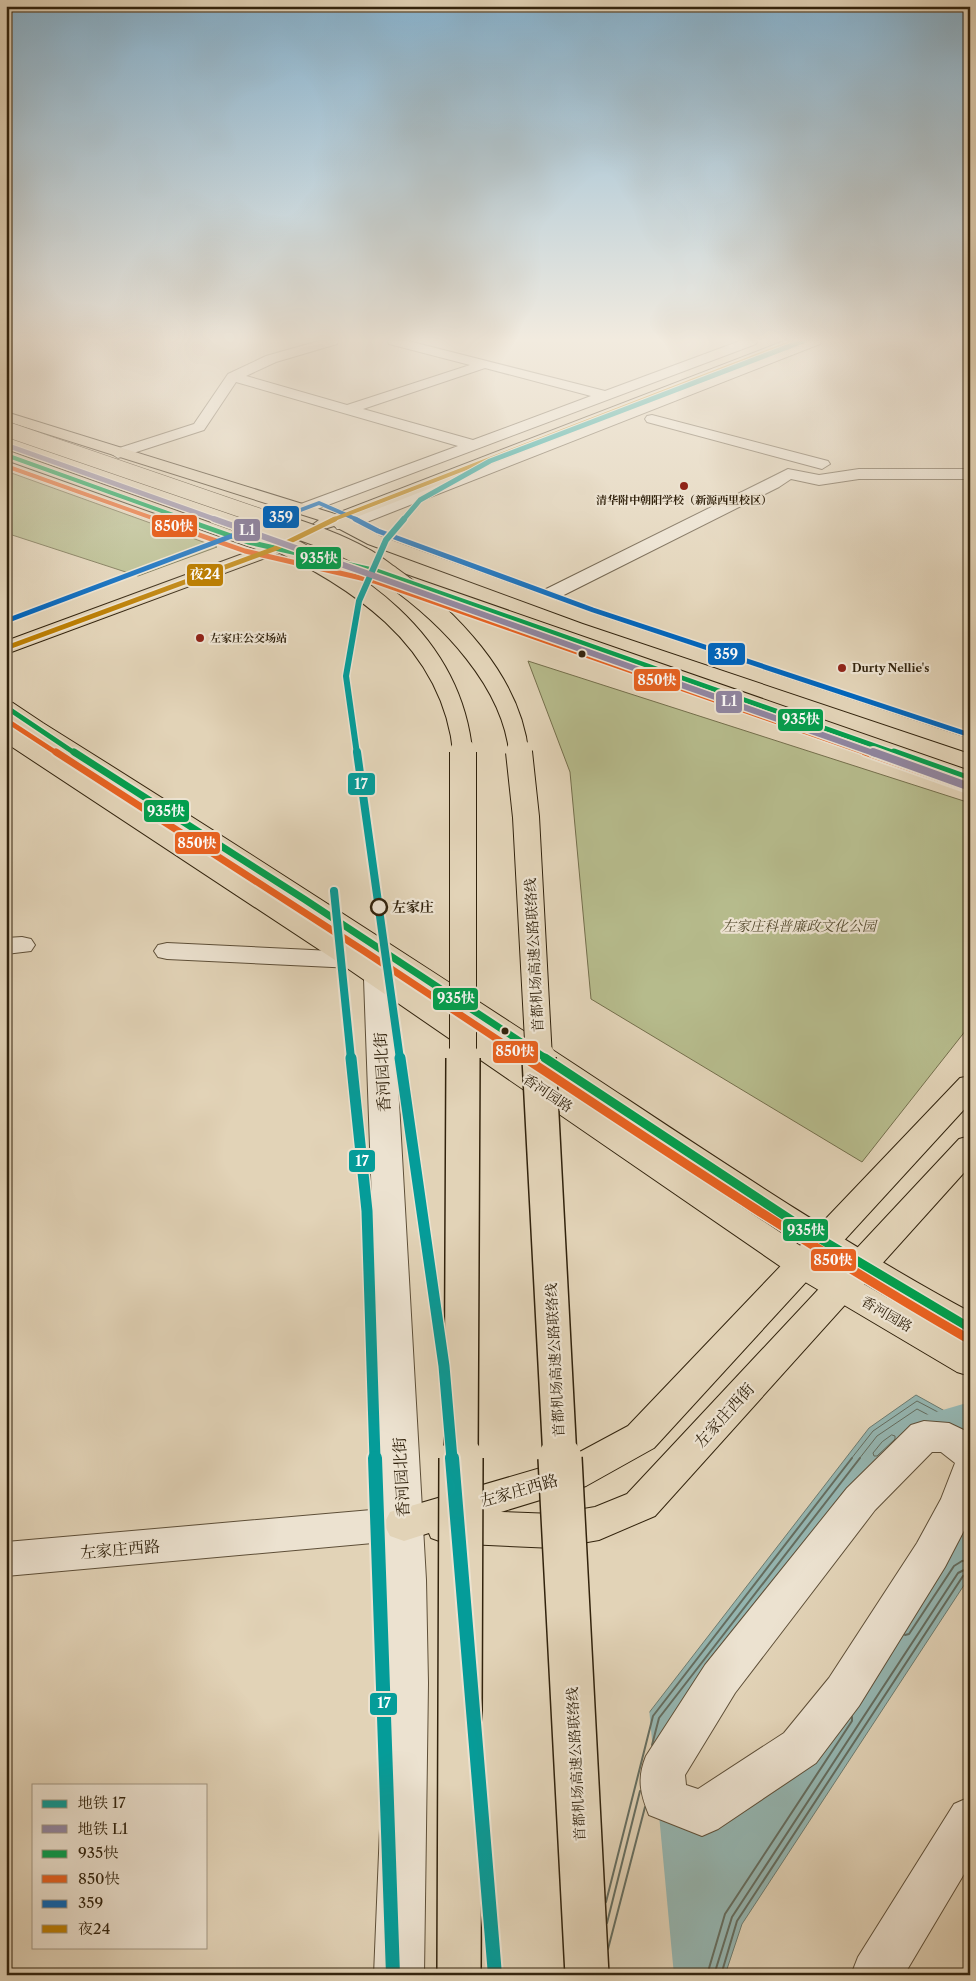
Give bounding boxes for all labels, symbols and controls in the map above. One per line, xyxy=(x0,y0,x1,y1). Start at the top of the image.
marker: 清华附中朝阳学校（新源西里校区） xyxy=(678,480,690,492)
place label: 清华附中朝阳学校（新源西里校区） xyxy=(596,493,772,507)
line badge: 359 xyxy=(262,505,300,529)
text: 359 xyxy=(269,508,293,526)
line badge: 850快 xyxy=(151,514,198,538)
text: 850快 xyxy=(154,517,194,535)
line badge: L1 xyxy=(233,518,261,542)
text: L1 xyxy=(239,521,256,539)
line badge: 935快 xyxy=(295,546,342,570)
text: 935快 xyxy=(300,549,338,567)
line badge: 夜24 xyxy=(186,563,224,587)
text: 夜24 xyxy=(190,565,220,583)
place label: 左家庄公交场站 xyxy=(210,631,287,645)
marker: 左家庄公交场站 xyxy=(194,632,206,644)
line badge: 359 xyxy=(707,642,746,666)
text: 359 xyxy=(714,645,738,663)
unlabelled marker xyxy=(577,649,587,659)
place label: Durty Nellie's xyxy=(852,661,929,675)
marker: Durty Nellie's xyxy=(836,662,848,674)
line badge: 850快 xyxy=(633,668,681,692)
text: 850快 xyxy=(637,671,677,689)
line badge: L1 xyxy=(715,690,743,714)
text: L1 xyxy=(721,692,738,710)
line badge: 935快 xyxy=(777,708,824,732)
text: 935快 xyxy=(782,710,820,728)
line badge: 17 xyxy=(347,772,376,796)
text: 17 xyxy=(354,775,368,793)
line badge: 935快 xyxy=(143,799,190,823)
text: 935快 xyxy=(147,802,185,820)
line badge: 850快 xyxy=(174,831,221,855)
text: 850快 xyxy=(177,834,217,852)
street label: 首都机场高速公路联络线 xyxy=(521,878,547,1032)
marker: 左家庄 xyxy=(370,898,388,916)
place label: 左家庄 xyxy=(392,898,434,916)
park label: 左家庄科普廉政文化公园 xyxy=(722,917,878,935)
line badge: 935快 xyxy=(432,987,479,1011)
text: 935快 xyxy=(437,989,475,1007)
unlabelled marker xyxy=(500,1026,510,1036)
street label: 香河园北街 xyxy=(370,1032,394,1112)
line badge: 850快 xyxy=(492,1040,539,1064)
text: 850快 xyxy=(495,1042,535,1060)
street label: 香河园路 xyxy=(520,1070,576,1116)
line badge: 17 xyxy=(348,1149,376,1173)
text: 17 xyxy=(355,1152,369,1170)
line badge: 935快 xyxy=(782,1218,829,1242)
text: 935快 xyxy=(787,1221,825,1239)
line badge: 850快 xyxy=(810,1248,857,1272)
text: 850快 xyxy=(813,1251,853,1269)
street label: 首都机场高速公路联络线 xyxy=(542,1283,568,1437)
street label: 香河园路 xyxy=(858,1292,916,1336)
street label: 左家庄西街 xyxy=(690,1379,758,1451)
street label: 香河园北街 xyxy=(389,1437,413,1517)
street label: 左家庄西路 xyxy=(478,1469,560,1511)
street label: 左家庄西路 xyxy=(79,1536,161,1562)
street label: 首都机场高速公路联络线 xyxy=(563,1687,589,1841)
line badge: 17 xyxy=(369,1692,398,1716)
text: 17 xyxy=(377,1694,391,1712)
legend xyxy=(32,1784,208,1948)
text: 地铁 17 xyxy=(78,1793,126,1812)
text: 地铁 L1 xyxy=(78,1819,129,1838)
text: 935快 xyxy=(78,1843,118,1862)
text: 850快 xyxy=(78,1869,120,1888)
text: 359 xyxy=(78,1893,103,1912)
text: 夜24 xyxy=(78,1919,110,1938)

